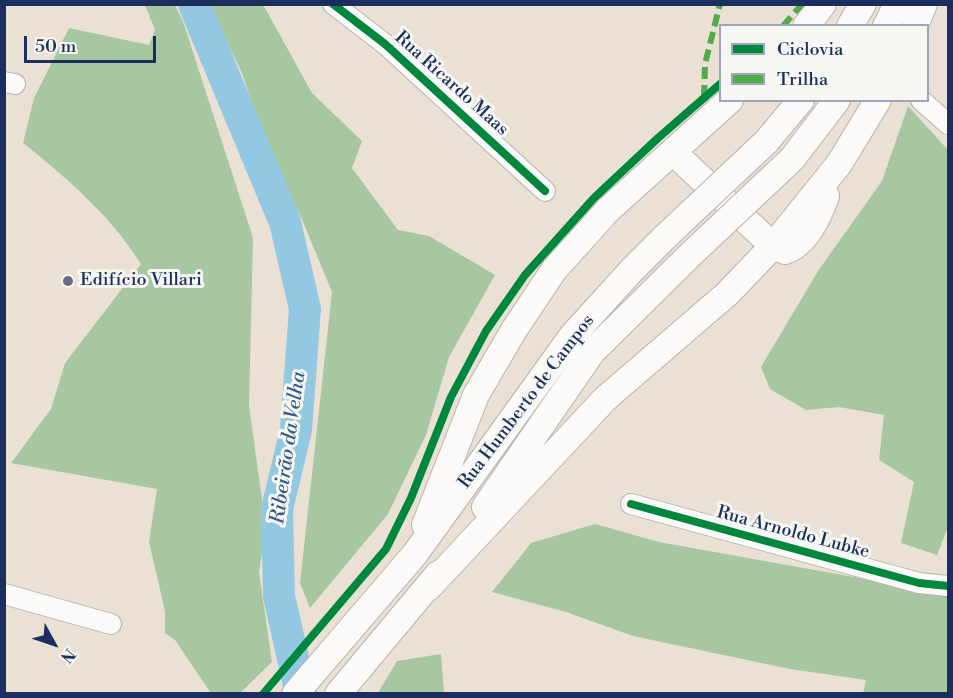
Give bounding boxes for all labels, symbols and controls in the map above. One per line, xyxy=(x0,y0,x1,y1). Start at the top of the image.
scale bar xyxy=(27,24,159,62)
legend xyxy=(719,24,929,102)
street label: Rua Ricardo Maas xyxy=(390,27,512,141)
text: 50 m xyxy=(35,35,76,58)
text: Ciclovia xyxy=(777,38,843,61)
text: Trilha xyxy=(777,68,828,91)
place label: Edifício Villari xyxy=(80,270,202,292)
marker: Edifício Villari xyxy=(61,274,75,288)
street label: Rua Humberto de Campos xyxy=(455,311,599,493)
water label: Ribeirão da Velha xyxy=(266,370,312,526)
street label: Rua Arnoldo Lubke xyxy=(714,502,872,564)
north arrow xyxy=(24,614,84,674)
text: N xyxy=(56,644,80,667)

